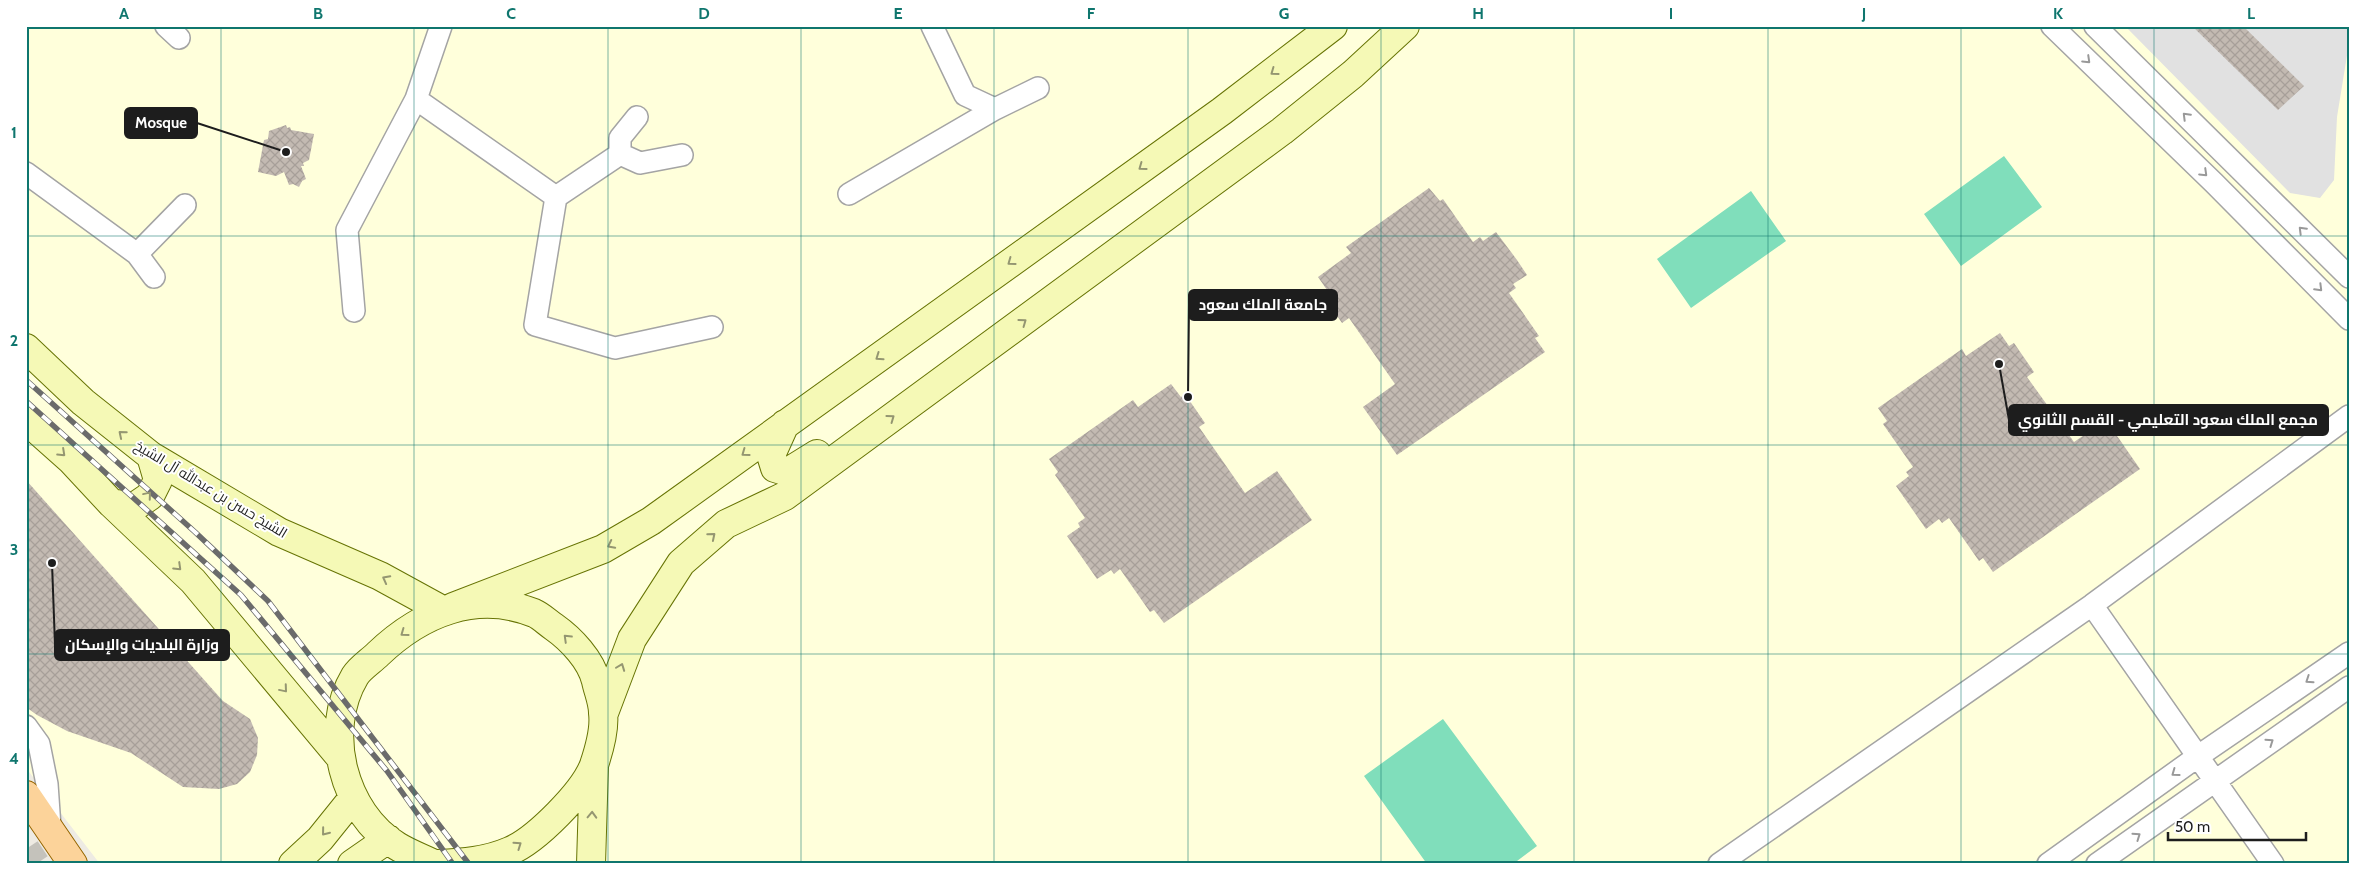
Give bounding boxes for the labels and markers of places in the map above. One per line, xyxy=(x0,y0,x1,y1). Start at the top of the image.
callout: Mosque xyxy=(125,108,197,138)
callout: جامعة الملك سعود xyxy=(1189,290,1337,320)
callout: مجمع الملك سعود التعليمي - القسم الثانوي xyxy=(2009,405,2328,435)
callout: وزارة البلديات والإسكان xyxy=(55,630,229,660)

